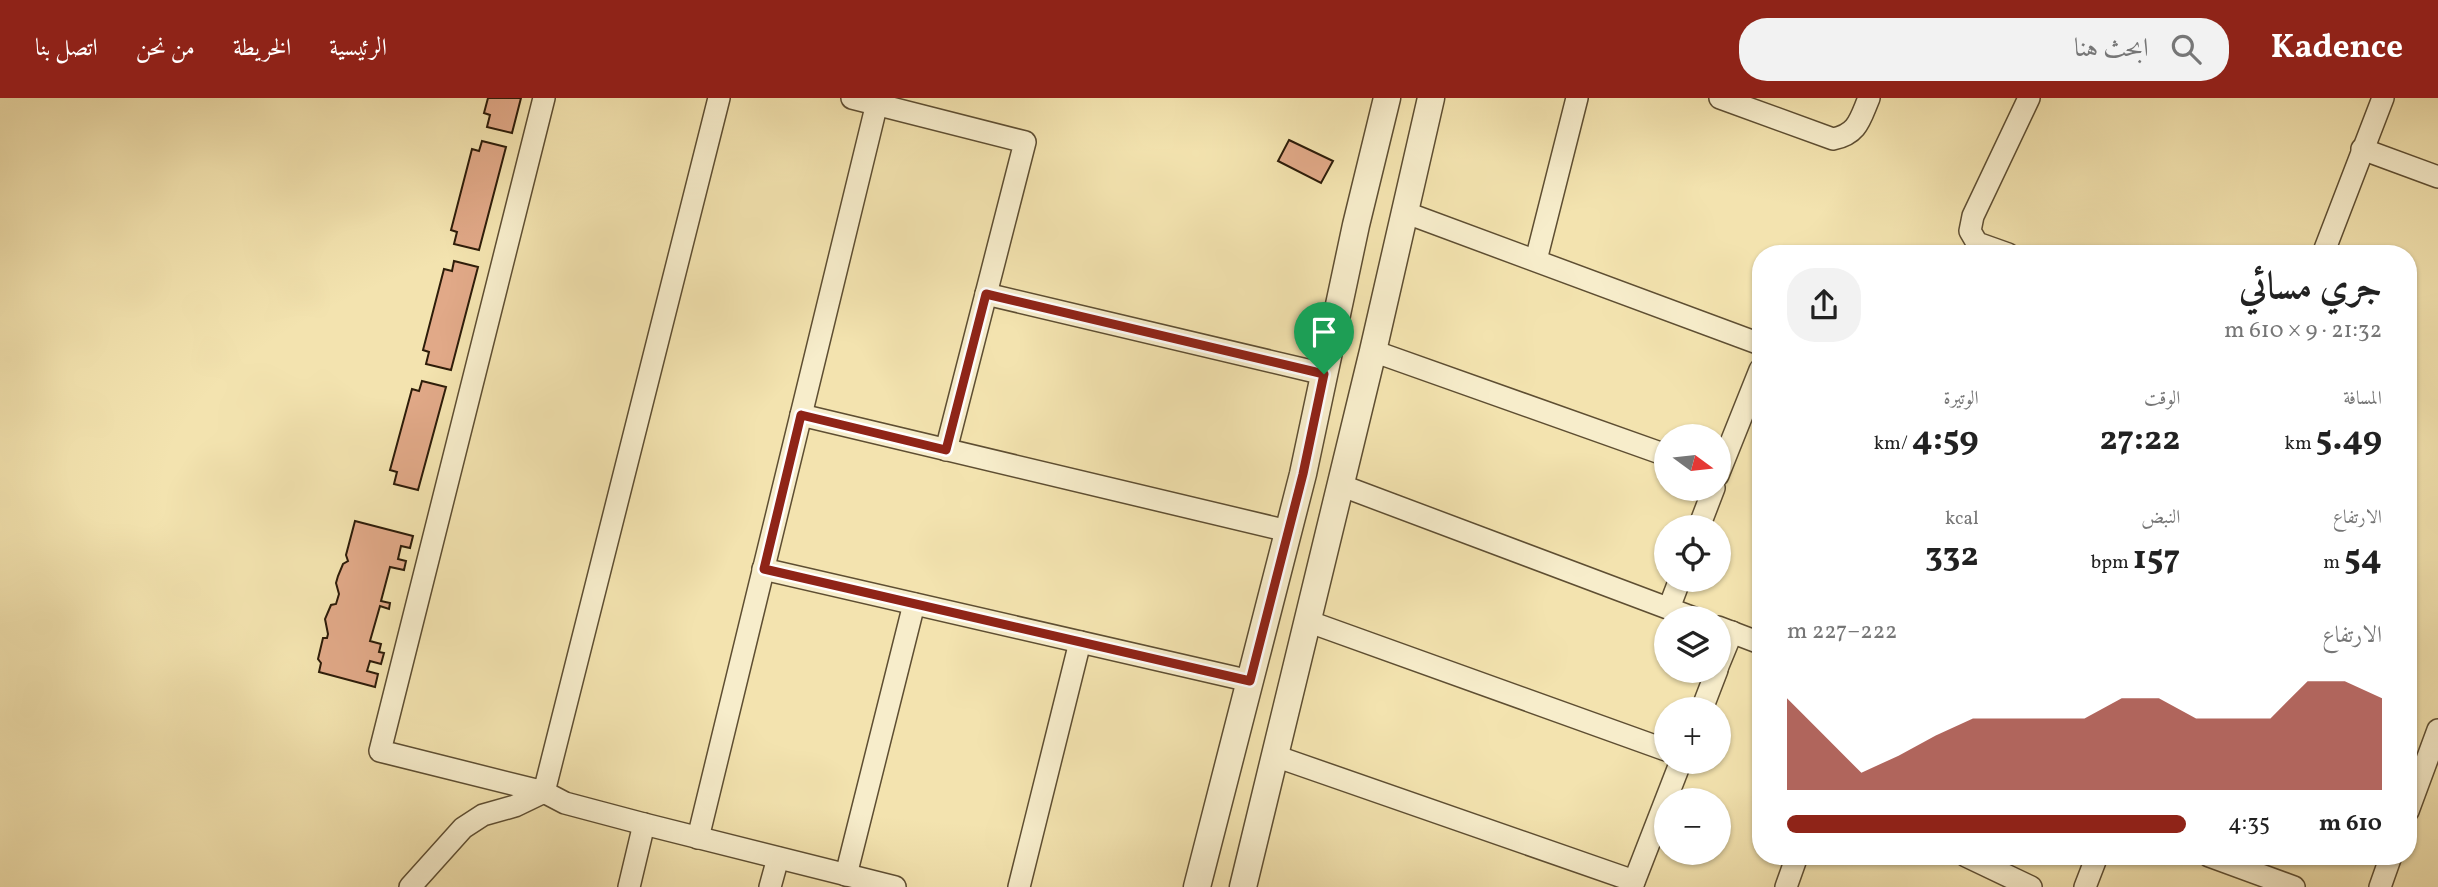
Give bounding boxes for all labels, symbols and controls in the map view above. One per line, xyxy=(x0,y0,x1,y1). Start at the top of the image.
search box xyxy=(1739,18,2229,81)
text: Kadence xyxy=(2271,26,2403,72)
icon: search xyxy=(2167,30,2205,68)
text: ابحث هنا xyxy=(2074,31,2149,67)
text: اتصل بنا xyxy=(35,32,98,66)
text: من نحن xyxy=(136,32,195,66)
text: الخريطة xyxy=(233,32,291,66)
text: الرئيسية xyxy=(329,32,387,66)
text: جري مسائي xyxy=(2239,262,2382,315)
button: share xyxy=(1787,268,1861,342)
pin xyxy=(1294,302,1354,374)
icon: arrive xyxy=(1305,313,1343,351)
text: 21:32 · 9 × 610 m xyxy=(2224,315,2382,347)
text: الوتيرة xyxy=(1944,386,1979,412)
text: الوقت xyxy=(2144,386,2180,412)
text: المسافة xyxy=(2343,386,2382,412)
text: 4:59 xyxy=(1912,416,1979,464)
text: 27:22 xyxy=(2099,416,2180,464)
text: 5.49 xyxy=(2316,416,2382,464)
north arrow xyxy=(1654,424,1731,500)
map controls xyxy=(1654,424,1731,865)
text: /km xyxy=(1874,431,1912,457)
text: km xyxy=(2285,431,2316,457)
text: النبض xyxy=(2141,505,2180,531)
text: الارتفاع xyxy=(2333,505,2382,531)
text: kcal xyxy=(1945,506,1979,532)
button: locate xyxy=(1654,515,1731,592)
text: 332 xyxy=(1925,532,1979,580)
text: 157 xyxy=(2133,535,2180,583)
text: 54 xyxy=(2344,535,2382,583)
text: bpm xyxy=(2091,550,2133,576)
text: m xyxy=(2323,550,2344,576)
button: layers xyxy=(1654,606,1731,683)
text: 222–227 m xyxy=(1787,616,1897,648)
text: الارتفاع xyxy=(2322,620,2382,652)
button: + xyxy=(1654,697,1731,774)
button: − xyxy=(1654,788,1731,865)
text: 4:35 xyxy=(2228,808,2270,840)
text: 610 m xyxy=(2319,808,2382,840)

